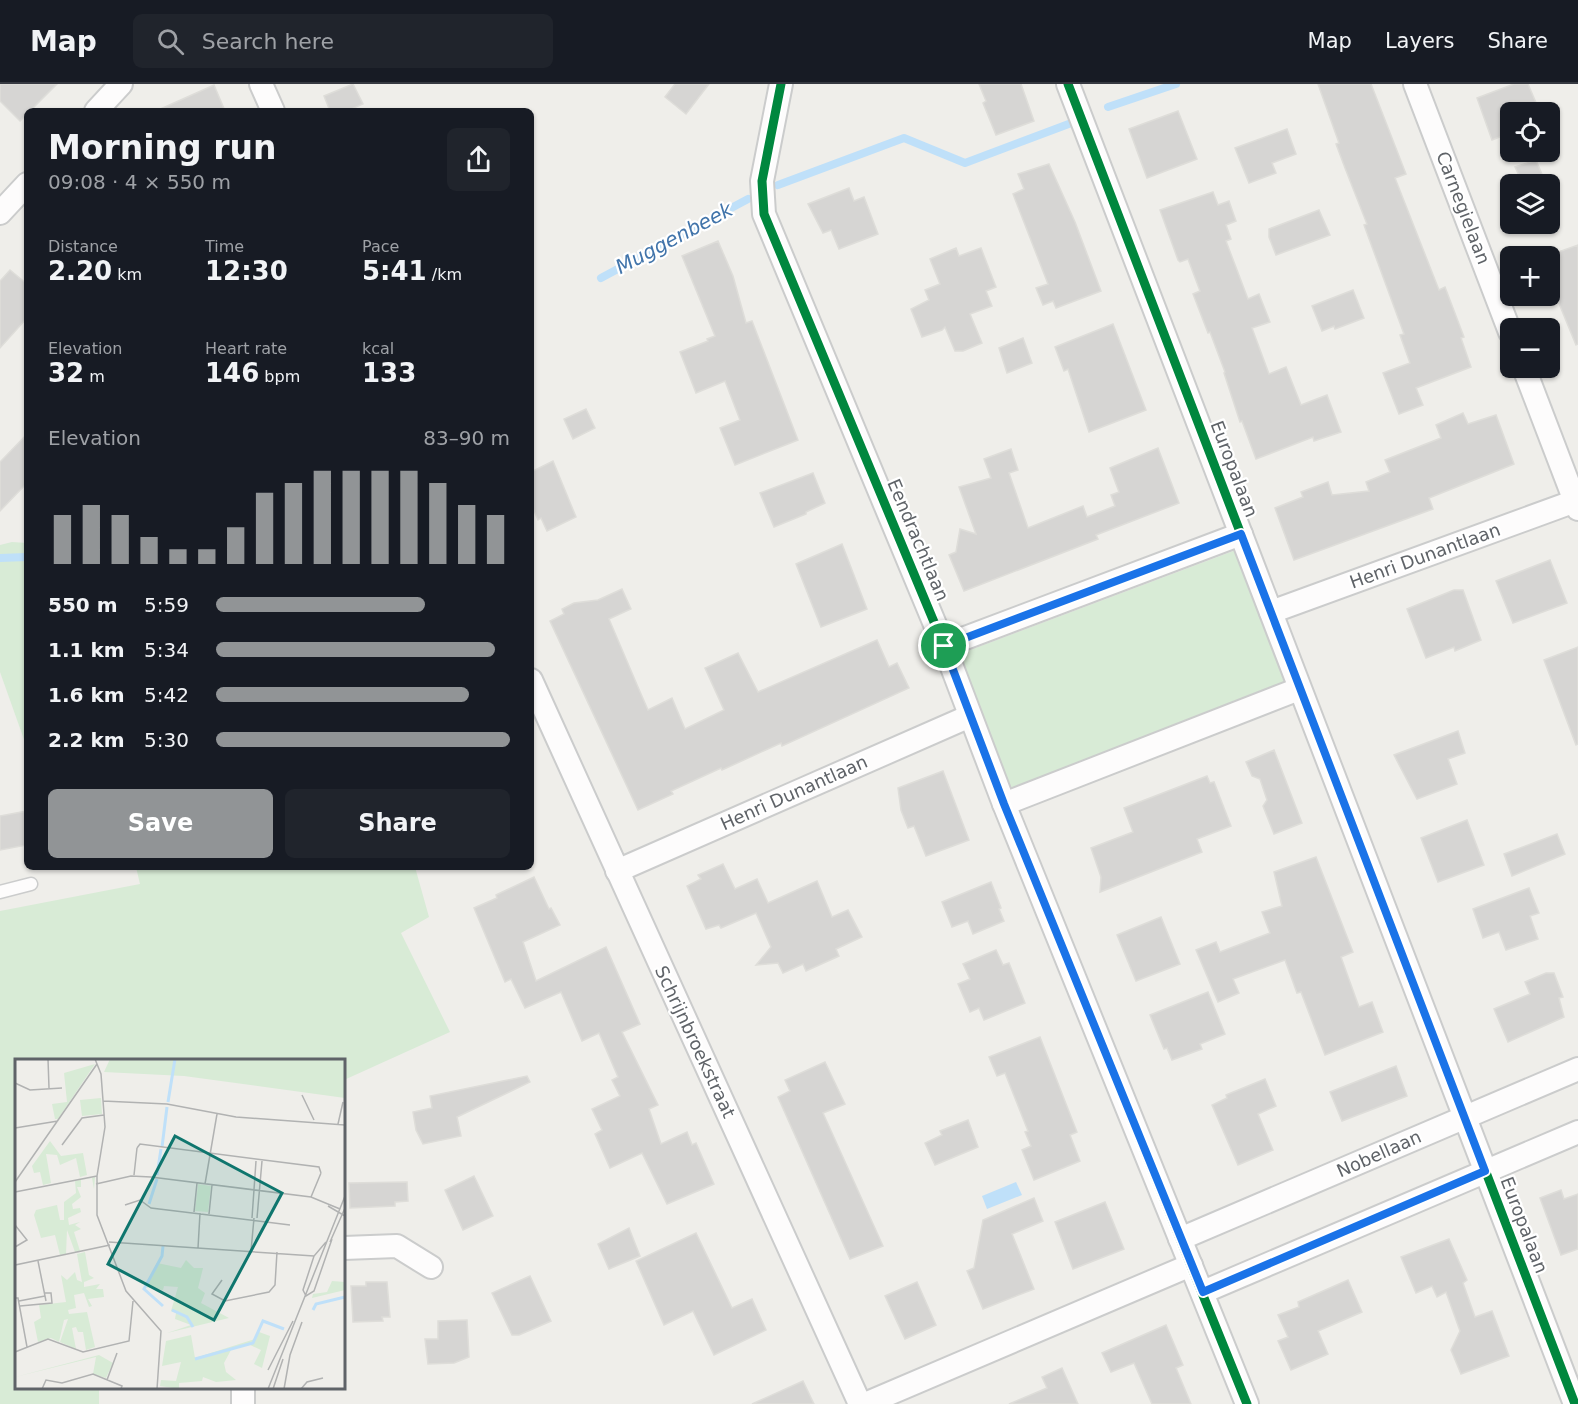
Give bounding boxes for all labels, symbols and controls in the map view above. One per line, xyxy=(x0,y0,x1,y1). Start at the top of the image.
search box xyxy=(133,14,553,68)
text: Map xyxy=(30,25,97,58)
icon: search xyxy=(154,25,187,58)
text: Search here xyxy=(202,29,334,54)
text: Map xyxy=(1308,29,1352,53)
text: Layers xyxy=(1385,29,1454,53)
text: Share xyxy=(1487,29,1548,53)
map controls xyxy=(1500,102,1560,378)
button: locate xyxy=(1500,102,1560,162)
text: Morning run xyxy=(48,128,276,167)
button: share xyxy=(447,128,510,191)
street label: Carnegielaan xyxy=(1432,148,1495,267)
text: 09:08 · 4 × 550 m xyxy=(48,170,231,194)
button: layers xyxy=(1500,174,1560,234)
water label: Muggenbeek xyxy=(611,196,738,279)
text: Distance xyxy=(48,237,118,256)
text: Time xyxy=(205,237,244,256)
text: Pace xyxy=(362,237,399,256)
button: + xyxy=(1500,246,1560,306)
text: 2.20 xyxy=(48,256,112,286)
text: 12:30 xyxy=(205,256,288,286)
text: 5:41 xyxy=(362,256,427,286)
text: km xyxy=(112,265,142,284)
text: /km xyxy=(427,265,462,284)
button: − xyxy=(1500,318,1560,378)
text: Elevation xyxy=(48,339,122,358)
text: Heart rate xyxy=(205,339,287,358)
text: kcal xyxy=(362,339,394,358)
text: 32 xyxy=(48,358,84,388)
text: 146 xyxy=(205,358,259,388)
text: 133 xyxy=(362,358,416,388)
text: m xyxy=(84,367,105,386)
text: bpm xyxy=(259,367,300,386)
street label: Europalaan xyxy=(1206,418,1262,520)
text: Elevation xyxy=(48,426,141,450)
text: 83–90 m xyxy=(423,426,510,450)
street label: Eendrachtlaan xyxy=(883,476,954,604)
street label: Henri Dunantlaan xyxy=(1347,519,1503,593)
text: 550 m xyxy=(48,593,118,617)
text: 5:59 xyxy=(144,593,189,617)
pin xyxy=(918,620,969,671)
icon: arrive xyxy=(927,629,960,662)
text: 1.1 km xyxy=(48,638,125,662)
text: 5:34 xyxy=(144,638,189,662)
text: 1.6 km xyxy=(48,683,125,707)
text: 5:42 xyxy=(144,683,189,707)
text: 2.2 km xyxy=(48,728,125,752)
text: 5:30 xyxy=(144,728,189,752)
street label: Henri Dunantlaan xyxy=(717,751,871,834)
button: Save xyxy=(48,789,273,858)
button: Share xyxy=(285,789,510,858)
street label: Schrijnbroekstraat xyxy=(651,962,740,1121)
inset map xyxy=(15,1059,345,1389)
street label: Nobellaan xyxy=(1333,1126,1424,1182)
street label: Europalaan xyxy=(1496,1174,1552,1276)

